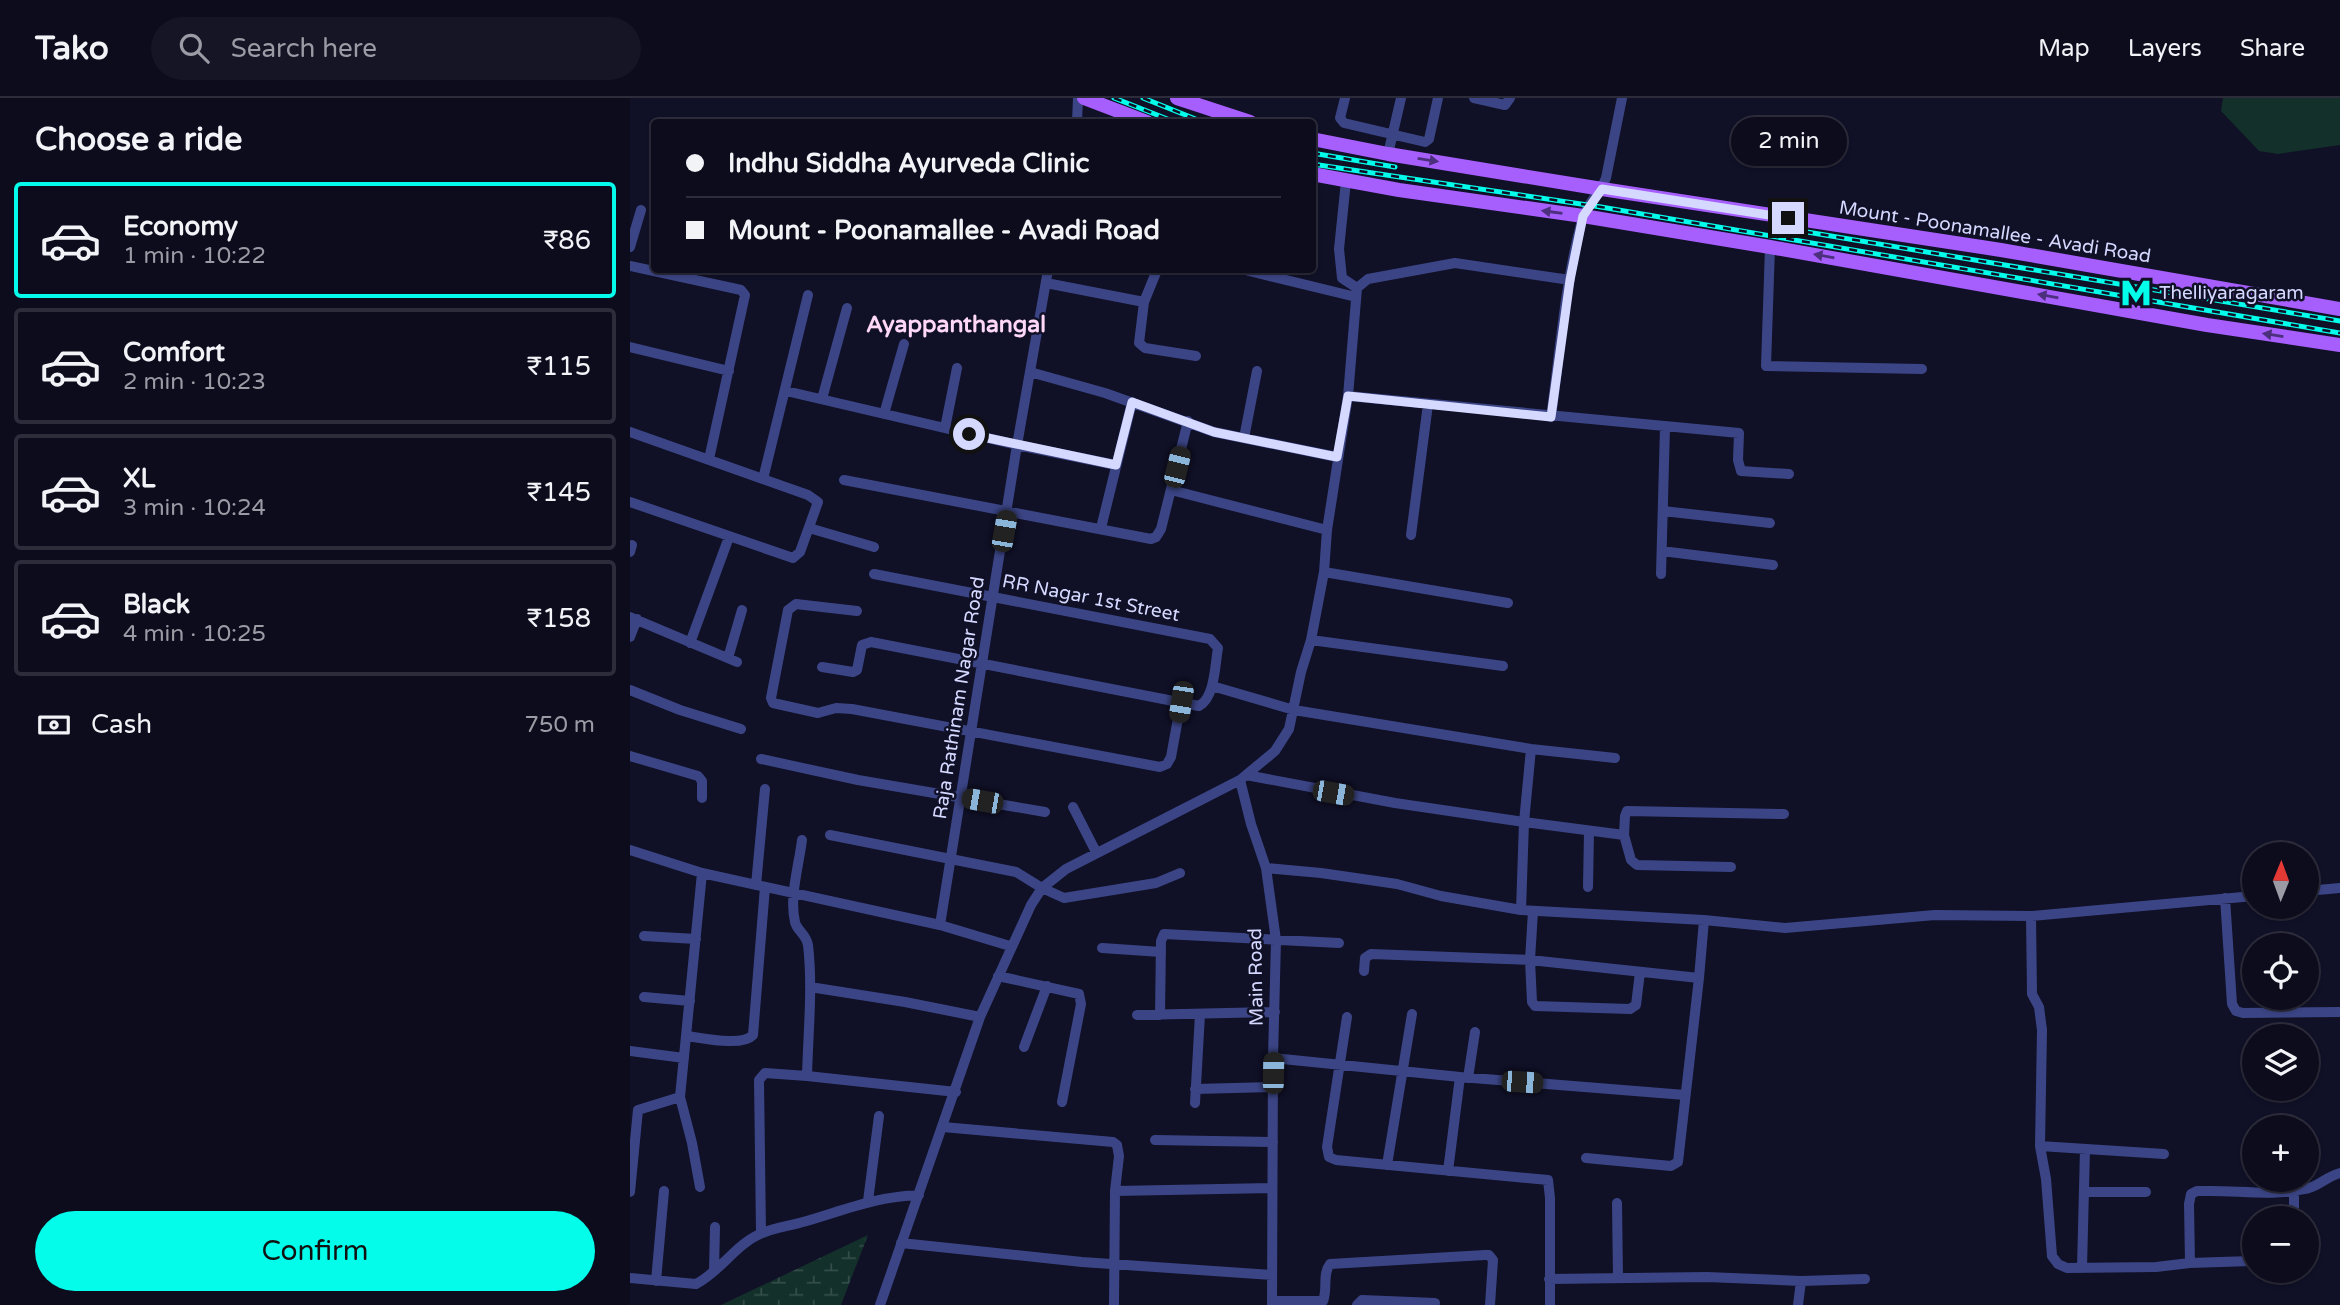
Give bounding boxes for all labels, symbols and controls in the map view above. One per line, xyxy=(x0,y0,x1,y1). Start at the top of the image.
search box xyxy=(151,17,641,80)
text: Tako xyxy=(35,29,109,68)
icon: search xyxy=(175,29,213,67)
text: Search here xyxy=(231,33,377,64)
text: Map xyxy=(2038,34,2090,63)
text: Layers xyxy=(2128,34,2202,63)
text: Share xyxy=(2240,34,2305,63)
callout: 2 min xyxy=(1730,116,1846,166)
text: Choose a ride xyxy=(35,121,242,159)
text: 2 min xyxy=(1758,127,1820,155)
text: Indhu Siddha Ayurveda Clinic xyxy=(728,148,1089,179)
one-way arrow xyxy=(1417,155,1439,166)
street label: Mount - Poonamallee - Avadi Road xyxy=(1837,196,2153,268)
route end xyxy=(1772,202,1804,234)
one-way arrow xyxy=(1540,206,1562,217)
icon: car xyxy=(39,209,102,272)
text: Economy xyxy=(123,211,238,242)
text: Mount - Poonamallee - Avadi Road xyxy=(728,215,1160,246)
text: ₹86 xyxy=(543,225,591,256)
text: 1 min · 10:22 xyxy=(123,242,266,270)
one-way arrow xyxy=(1813,251,1835,262)
metro station icon: Thelliyaragaram xyxy=(2119,276,2153,310)
place label: Thelliyaragaram xyxy=(2159,282,2304,304)
one-way arrow xyxy=(2037,291,2059,302)
district label: Ayappanthangal xyxy=(866,311,1046,339)
one-way arrow xyxy=(2261,329,2283,340)
icon: car xyxy=(39,335,102,398)
text: Comfort xyxy=(123,337,225,368)
text: ₹115 xyxy=(527,351,591,382)
text: 2 min · 10:23 xyxy=(123,368,266,396)
route start xyxy=(953,418,985,450)
car xyxy=(1162,444,1193,490)
icon: car xyxy=(39,461,102,524)
text: XL xyxy=(123,463,155,494)
text: ₹145 xyxy=(527,477,591,508)
text: 3 min · 10:24 xyxy=(123,494,266,522)
car xyxy=(991,508,1018,554)
street label: RR Nagar 1st Street xyxy=(1000,570,1182,626)
street label: Raja Rathinam Nagar Road xyxy=(929,575,989,821)
icon: car xyxy=(39,587,102,650)
text: Black xyxy=(123,589,190,620)
text: ₹158 xyxy=(527,603,591,634)
text: 4 min · 10:25 xyxy=(123,620,266,648)
car xyxy=(1168,680,1195,724)
icon: cash xyxy=(35,706,73,744)
text: Cash xyxy=(91,709,152,740)
text: 750 m xyxy=(525,711,595,739)
car xyxy=(1311,779,1356,807)
car xyxy=(960,787,1005,815)
north arrow xyxy=(2242,842,2319,919)
map controls xyxy=(2242,842,2319,1283)
street label: Main Road xyxy=(1244,928,1268,1026)
button: locate xyxy=(2242,933,2319,1010)
button: layers xyxy=(2242,1024,2319,1101)
car xyxy=(1263,1052,1284,1094)
car xyxy=(1501,1070,1544,1094)
button: + xyxy=(2242,1115,2319,1192)
button: − xyxy=(2242,1206,2319,1283)
button: Confirm xyxy=(35,1211,595,1291)

